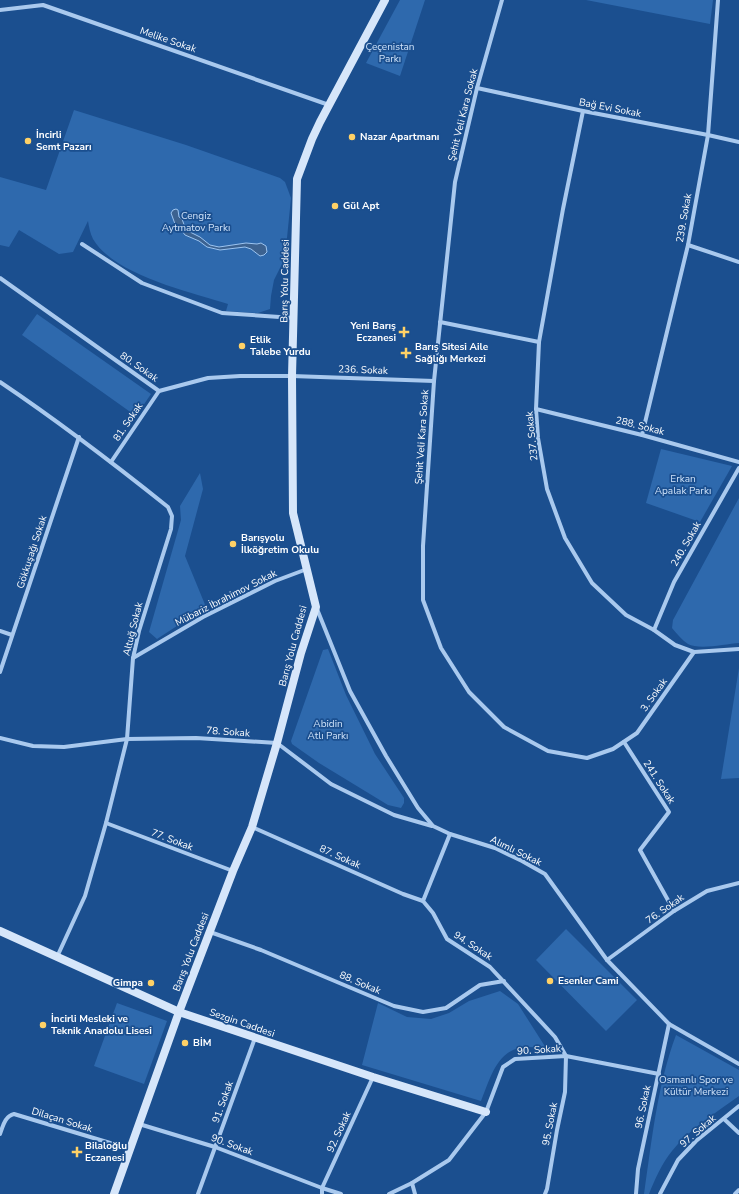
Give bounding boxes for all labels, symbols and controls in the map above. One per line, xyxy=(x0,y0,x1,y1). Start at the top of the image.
street label: Melike Sokak xyxy=(138,24,199,57)
park label: Çeçenistan Parkı xyxy=(366,40,414,66)
street label: Şehit Veli Kara Sokak xyxy=(445,66,482,163)
street label: Bağ Evi Sokak xyxy=(578,95,643,121)
place label: İncirli Semt Pazarı xyxy=(36,128,91,154)
place label: Nazar Apartmanı xyxy=(360,130,439,144)
marker: Nazar Apartmanı xyxy=(347,132,357,142)
marker: İncirli Semt Pazarı xyxy=(23,136,33,146)
street label: 239. Sokak xyxy=(673,191,695,244)
place label: Gül Apt xyxy=(343,199,379,213)
marker: Gül Apt xyxy=(330,201,340,211)
park label: Cengiz Aytmatov Parkı xyxy=(162,209,230,235)
street label: Barış Yolu Caddesi xyxy=(277,239,293,323)
place label: Yeni Barış Eczanesi xyxy=(349,319,396,345)
marker: Yeni Barış Eczanesi xyxy=(399,327,409,337)
place label: Etlik Talebe Yurdu xyxy=(250,333,311,359)
place label: Barış Sitesi Aile Sağlığı Merkezi xyxy=(415,340,489,366)
marker: Etlik Talebe Yurdu xyxy=(237,341,247,351)
marker: Barış Sitesi Aile Sağlığı Merkezi xyxy=(400,347,412,359)
street label: 80. Sokak xyxy=(117,349,162,386)
street label: 236. Sokak xyxy=(338,362,389,378)
street label: Şehit Veli Kara Sokak xyxy=(412,388,432,485)
street label: 81. Sokak xyxy=(110,399,147,444)
street label: 237. Sokak xyxy=(522,410,542,462)
street label: 288. Sokak xyxy=(614,413,667,439)
park label: Erkan Apalak Parkı xyxy=(655,472,711,498)
street label: Gökkuşağı Sokak xyxy=(14,513,51,590)
street label: 240. Sokak xyxy=(667,518,705,569)
place label: Barışyolu İlköğretim Okulu xyxy=(241,531,319,557)
marker: Barışyolu İlköğretim Okulu xyxy=(228,539,238,549)
street label: Mübariz İbrahimov Sokak xyxy=(173,566,280,630)
street label: Altuğ Sokak xyxy=(120,600,147,657)
street label: Barış Yolu Caddesi xyxy=(275,604,311,688)
street label: 3. Sokak xyxy=(637,675,671,715)
park label: Abidin Atlı Parkı xyxy=(308,717,348,743)
street label: 78. Sokak xyxy=(206,723,251,741)
street label: 241. Sokak xyxy=(640,757,679,808)
street label: 77. Sokak xyxy=(149,826,196,855)
street label: Alımlı Sokak xyxy=(488,832,545,870)
street label: 87. Sokak xyxy=(317,842,364,873)
street label: 76. Sokak xyxy=(643,890,688,927)
street label: Barış Yolu Caddesi xyxy=(170,911,212,993)
street label: 94. Sokak xyxy=(451,928,496,964)
street label: 88. Sokak xyxy=(337,968,384,998)
place label: Esenler Cami xyxy=(558,974,619,988)
place label: Gimpa xyxy=(113,976,143,990)
marker: Esenler Cami xyxy=(545,976,555,986)
marker: Gimpa xyxy=(146,978,156,988)
street label: Sezgin Caddesi xyxy=(207,1005,277,1041)
place label: İncirli Mesleki ve Teknik Anadolu Lisesi xyxy=(51,1012,152,1038)
marker: İncirli Mesleki ve Teknik Anadolu Lisesi xyxy=(38,1020,48,1030)
place label: BİM xyxy=(193,1036,211,1050)
marker: BİM xyxy=(180,1038,190,1048)
street label: 90. Sokak xyxy=(517,1041,562,1059)
park label: Osmanlı Spor ve Kültür Merkezi xyxy=(659,1073,733,1099)
street label: 91. Sokak xyxy=(209,1078,237,1125)
street label: 96. Sokak xyxy=(632,1083,655,1130)
street label: 95. Sokak xyxy=(539,1100,561,1147)
street label: Dilaçan Sokak xyxy=(30,1104,95,1136)
street label: 92. Sokak xyxy=(323,1108,355,1155)
street label: 97. Sokak xyxy=(677,1111,720,1151)
street label: 90. Sokak xyxy=(209,1131,256,1159)
place label: Bilaloğlu Eczanesi xyxy=(85,1139,127,1165)
marker: Bilaloğlu Eczanesi xyxy=(72,1147,82,1157)

